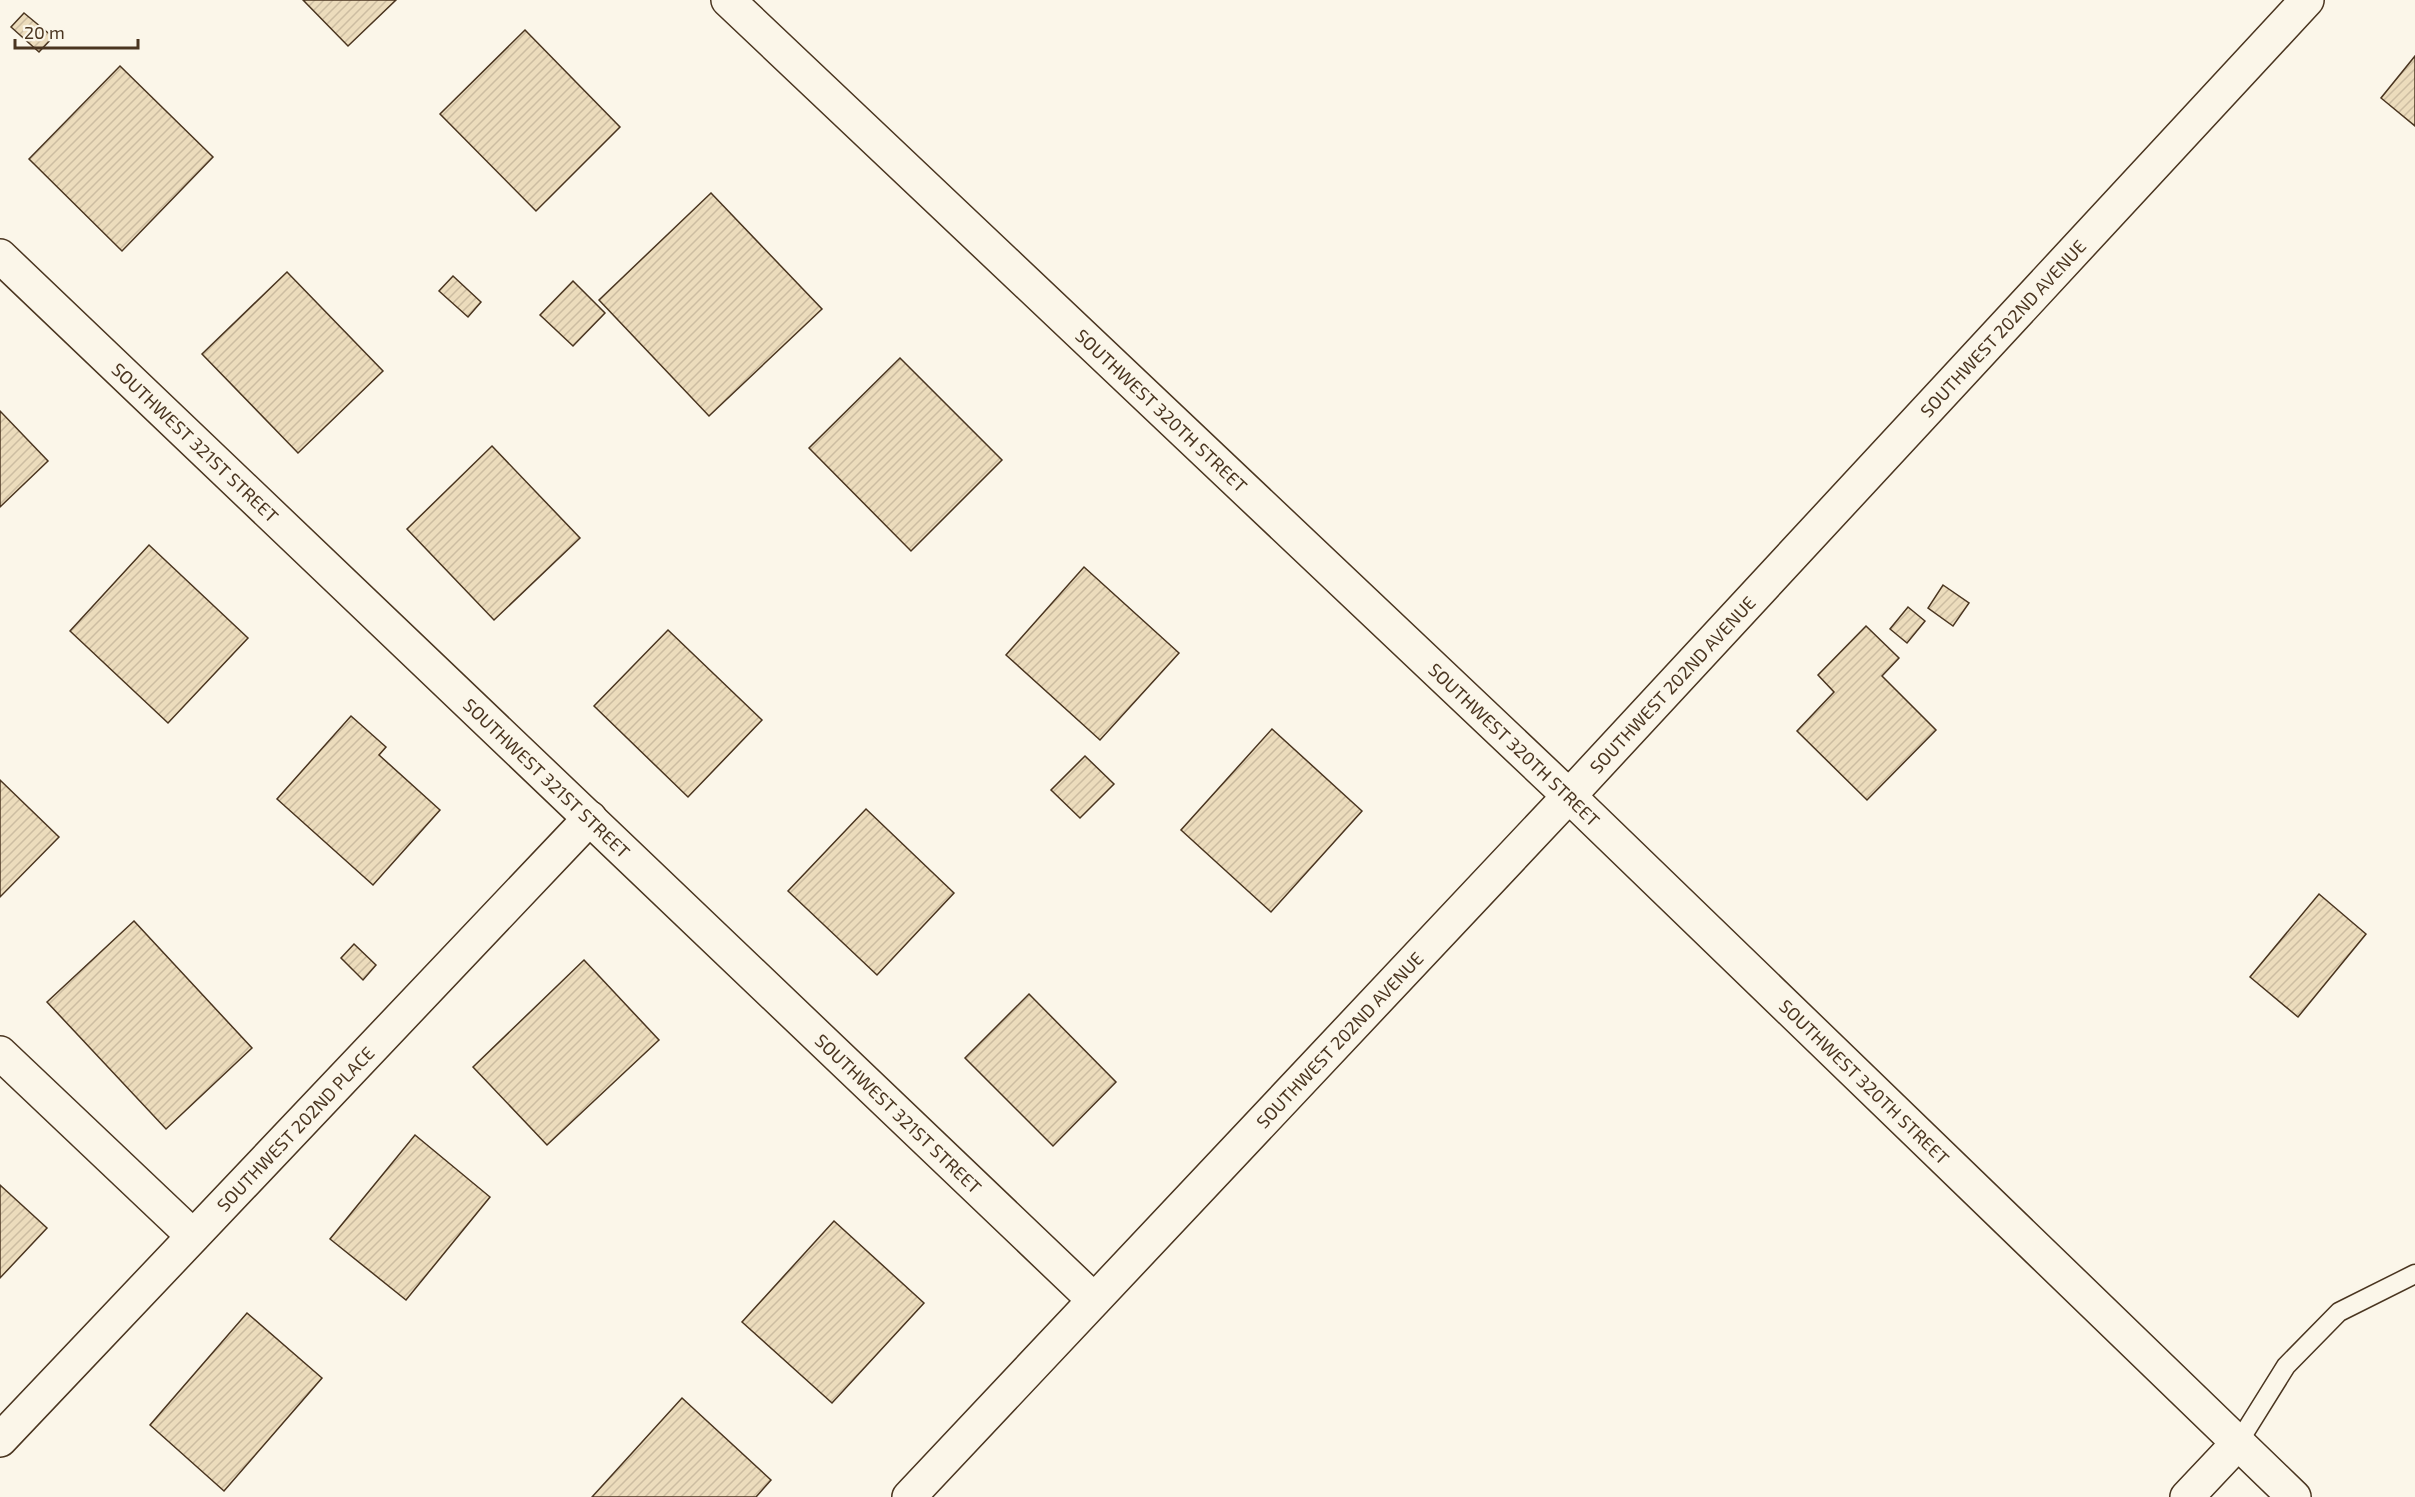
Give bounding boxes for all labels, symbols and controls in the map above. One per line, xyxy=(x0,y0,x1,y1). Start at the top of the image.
scale bar xyxy=(15,12,138,50)
text: 20 m xyxy=(24,21,65,43)
street label: SOUTHWEST 202ND AVENUE xyxy=(1915,235,2090,421)
street label: SOUTHWEST 320TH STREET xyxy=(1071,324,1252,497)
street label: SOUTHWEST 321ST STREET xyxy=(107,358,284,527)
street label: SOUTHWEST 202ND AVENUE xyxy=(1585,591,1760,778)
street label: SOUTHWEST 320TH STREET xyxy=(1424,658,1605,831)
street label: SOUTHWEST 321ST STREET xyxy=(459,693,635,863)
street label: SOUTHWEST 202ND AVENUE xyxy=(1251,947,1428,1132)
street label: SOUTHWEST 320TH STREET xyxy=(1775,995,1954,1169)
street label: SOUTHWEST 321ST STREET xyxy=(811,1029,987,1198)
street label: SOUTHWEST 202ND PLACE xyxy=(212,1042,379,1216)

